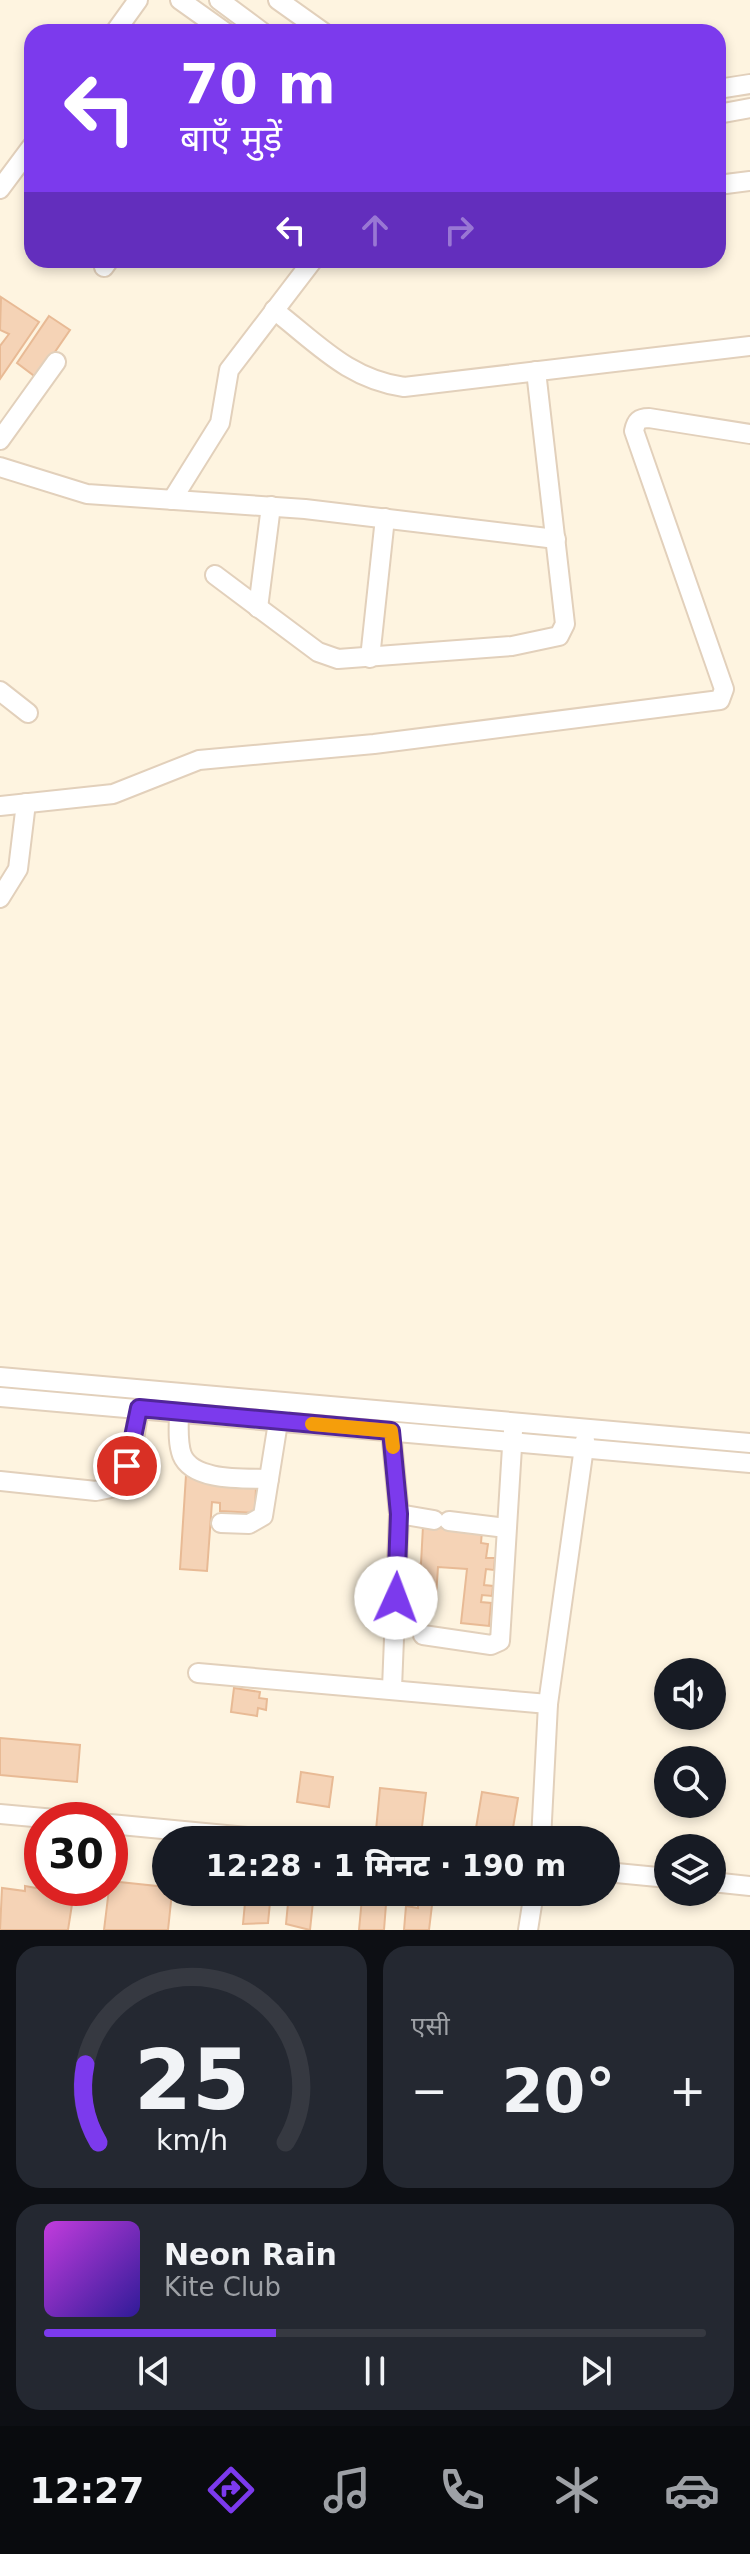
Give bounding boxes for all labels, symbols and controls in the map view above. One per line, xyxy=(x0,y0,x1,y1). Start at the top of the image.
text: 70 m xyxy=(180,51,336,116)
icon: left xyxy=(48,56,152,160)
text: बाएँ मुड़ें xyxy=(180,118,282,159)
icon: left xyxy=(269,208,313,252)
icon: ahead xyxy=(353,208,397,252)
icon: right xyxy=(437,208,481,252)
pin xyxy=(93,1432,161,1500)
icon: arrive xyxy=(105,1444,149,1488)
position arrow xyxy=(354,1556,438,1640)
map controls xyxy=(654,1658,726,1906)
button: sound xyxy=(654,1658,726,1730)
button: search xyxy=(654,1746,726,1818)
speed limit sign: 30 xyxy=(24,1802,128,1906)
button: layers xyxy=(654,1834,726,1906)
text: 12:28 · 1 मिनट · 190 m xyxy=(206,1848,566,1883)
text: एसी xyxy=(411,2011,450,2041)
text: 25 xyxy=(134,2032,249,2129)
text: 20° xyxy=(502,2056,615,2126)
text: − xyxy=(411,2065,448,2116)
text: + xyxy=(669,2065,706,2116)
text: km/h xyxy=(155,2123,228,2157)
text: Neon Rain xyxy=(164,2237,337,2272)
text: Kite Club xyxy=(164,2272,281,2302)
icon: previous xyxy=(132,2349,176,2393)
icon: pause xyxy=(353,2349,397,2393)
icon: next xyxy=(574,2349,618,2393)
icon: directions xyxy=(203,2462,259,2518)
icon: music xyxy=(319,2462,375,2518)
icon: phone xyxy=(434,2462,490,2518)
icon: climate xyxy=(549,2462,605,2518)
icon: car xyxy=(664,2462,720,2518)
text: 12:27 xyxy=(30,2470,144,2511)

